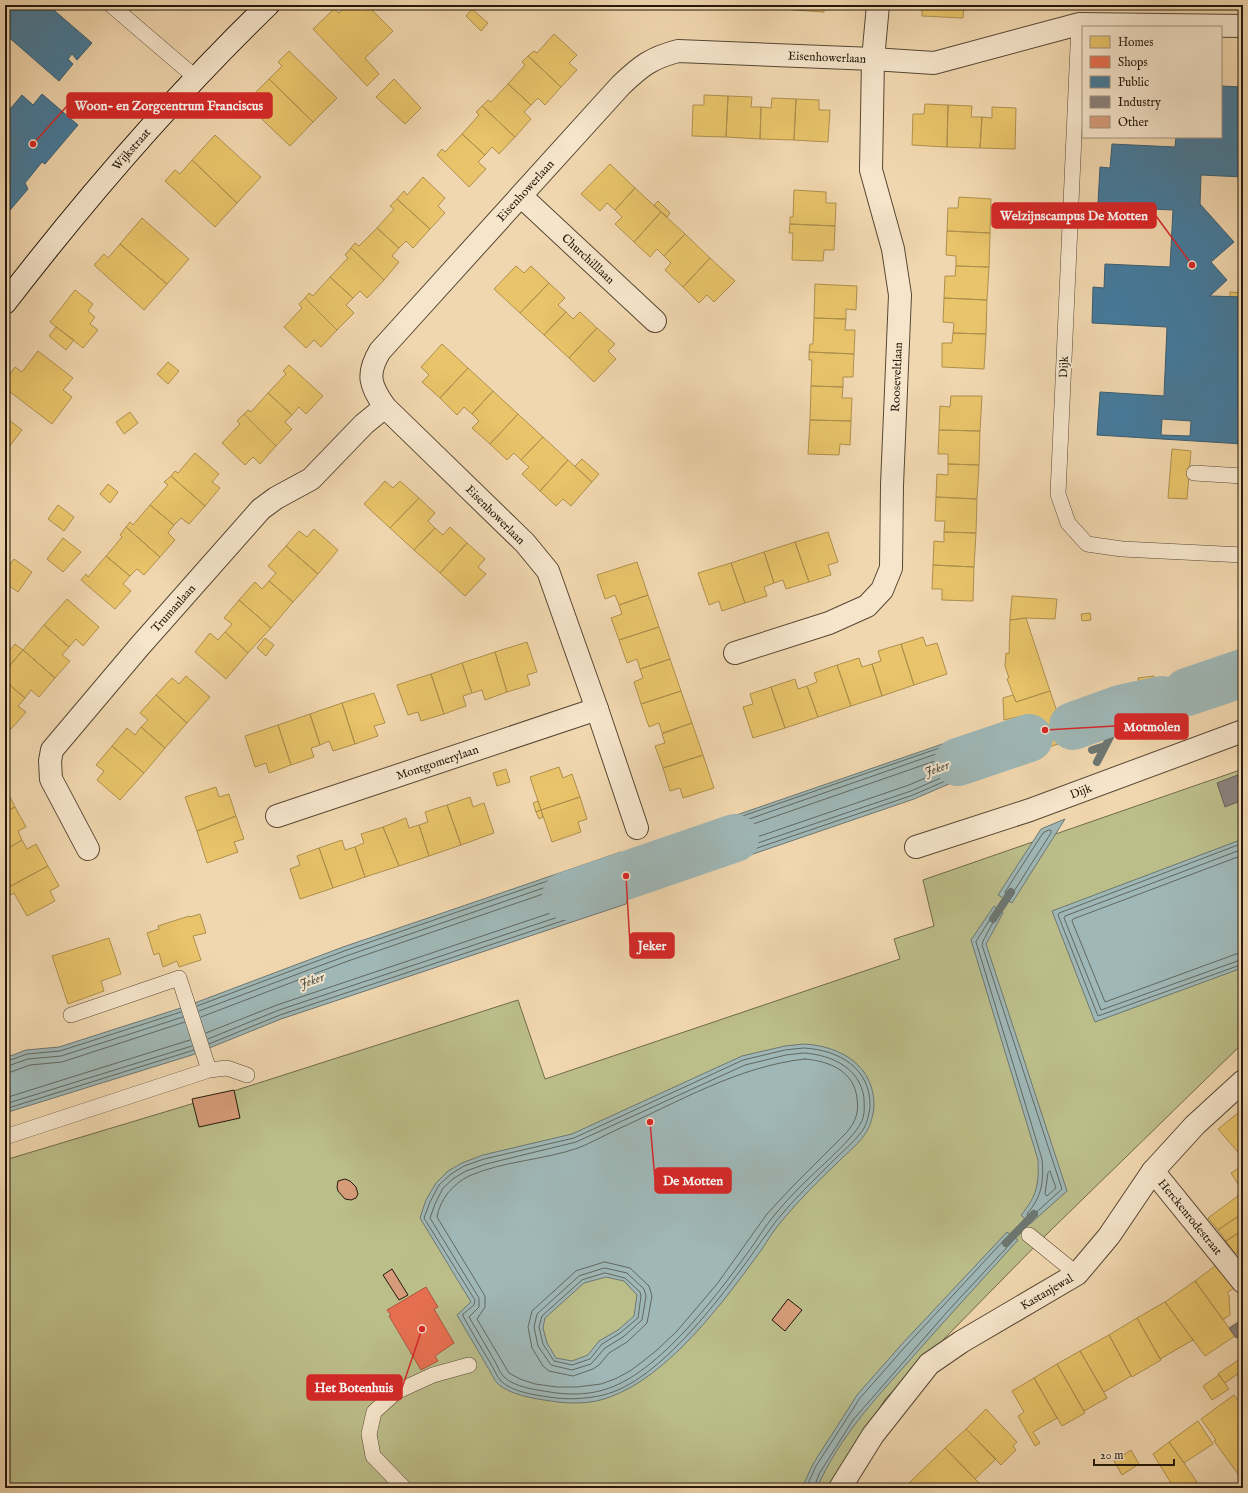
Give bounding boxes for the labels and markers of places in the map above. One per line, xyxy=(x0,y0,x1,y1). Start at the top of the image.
callout: Woon- en Zorgcentrum Franciscus xyxy=(67,93,272,118)
callout: Welzijnscampus De Motten xyxy=(992,203,1156,228)
callout: Motmolen xyxy=(1115,714,1188,739)
callout: Jeker xyxy=(630,933,674,958)
callout: De Motten xyxy=(655,1168,731,1193)
callout: Het Botenhuis xyxy=(307,1375,402,1400)

